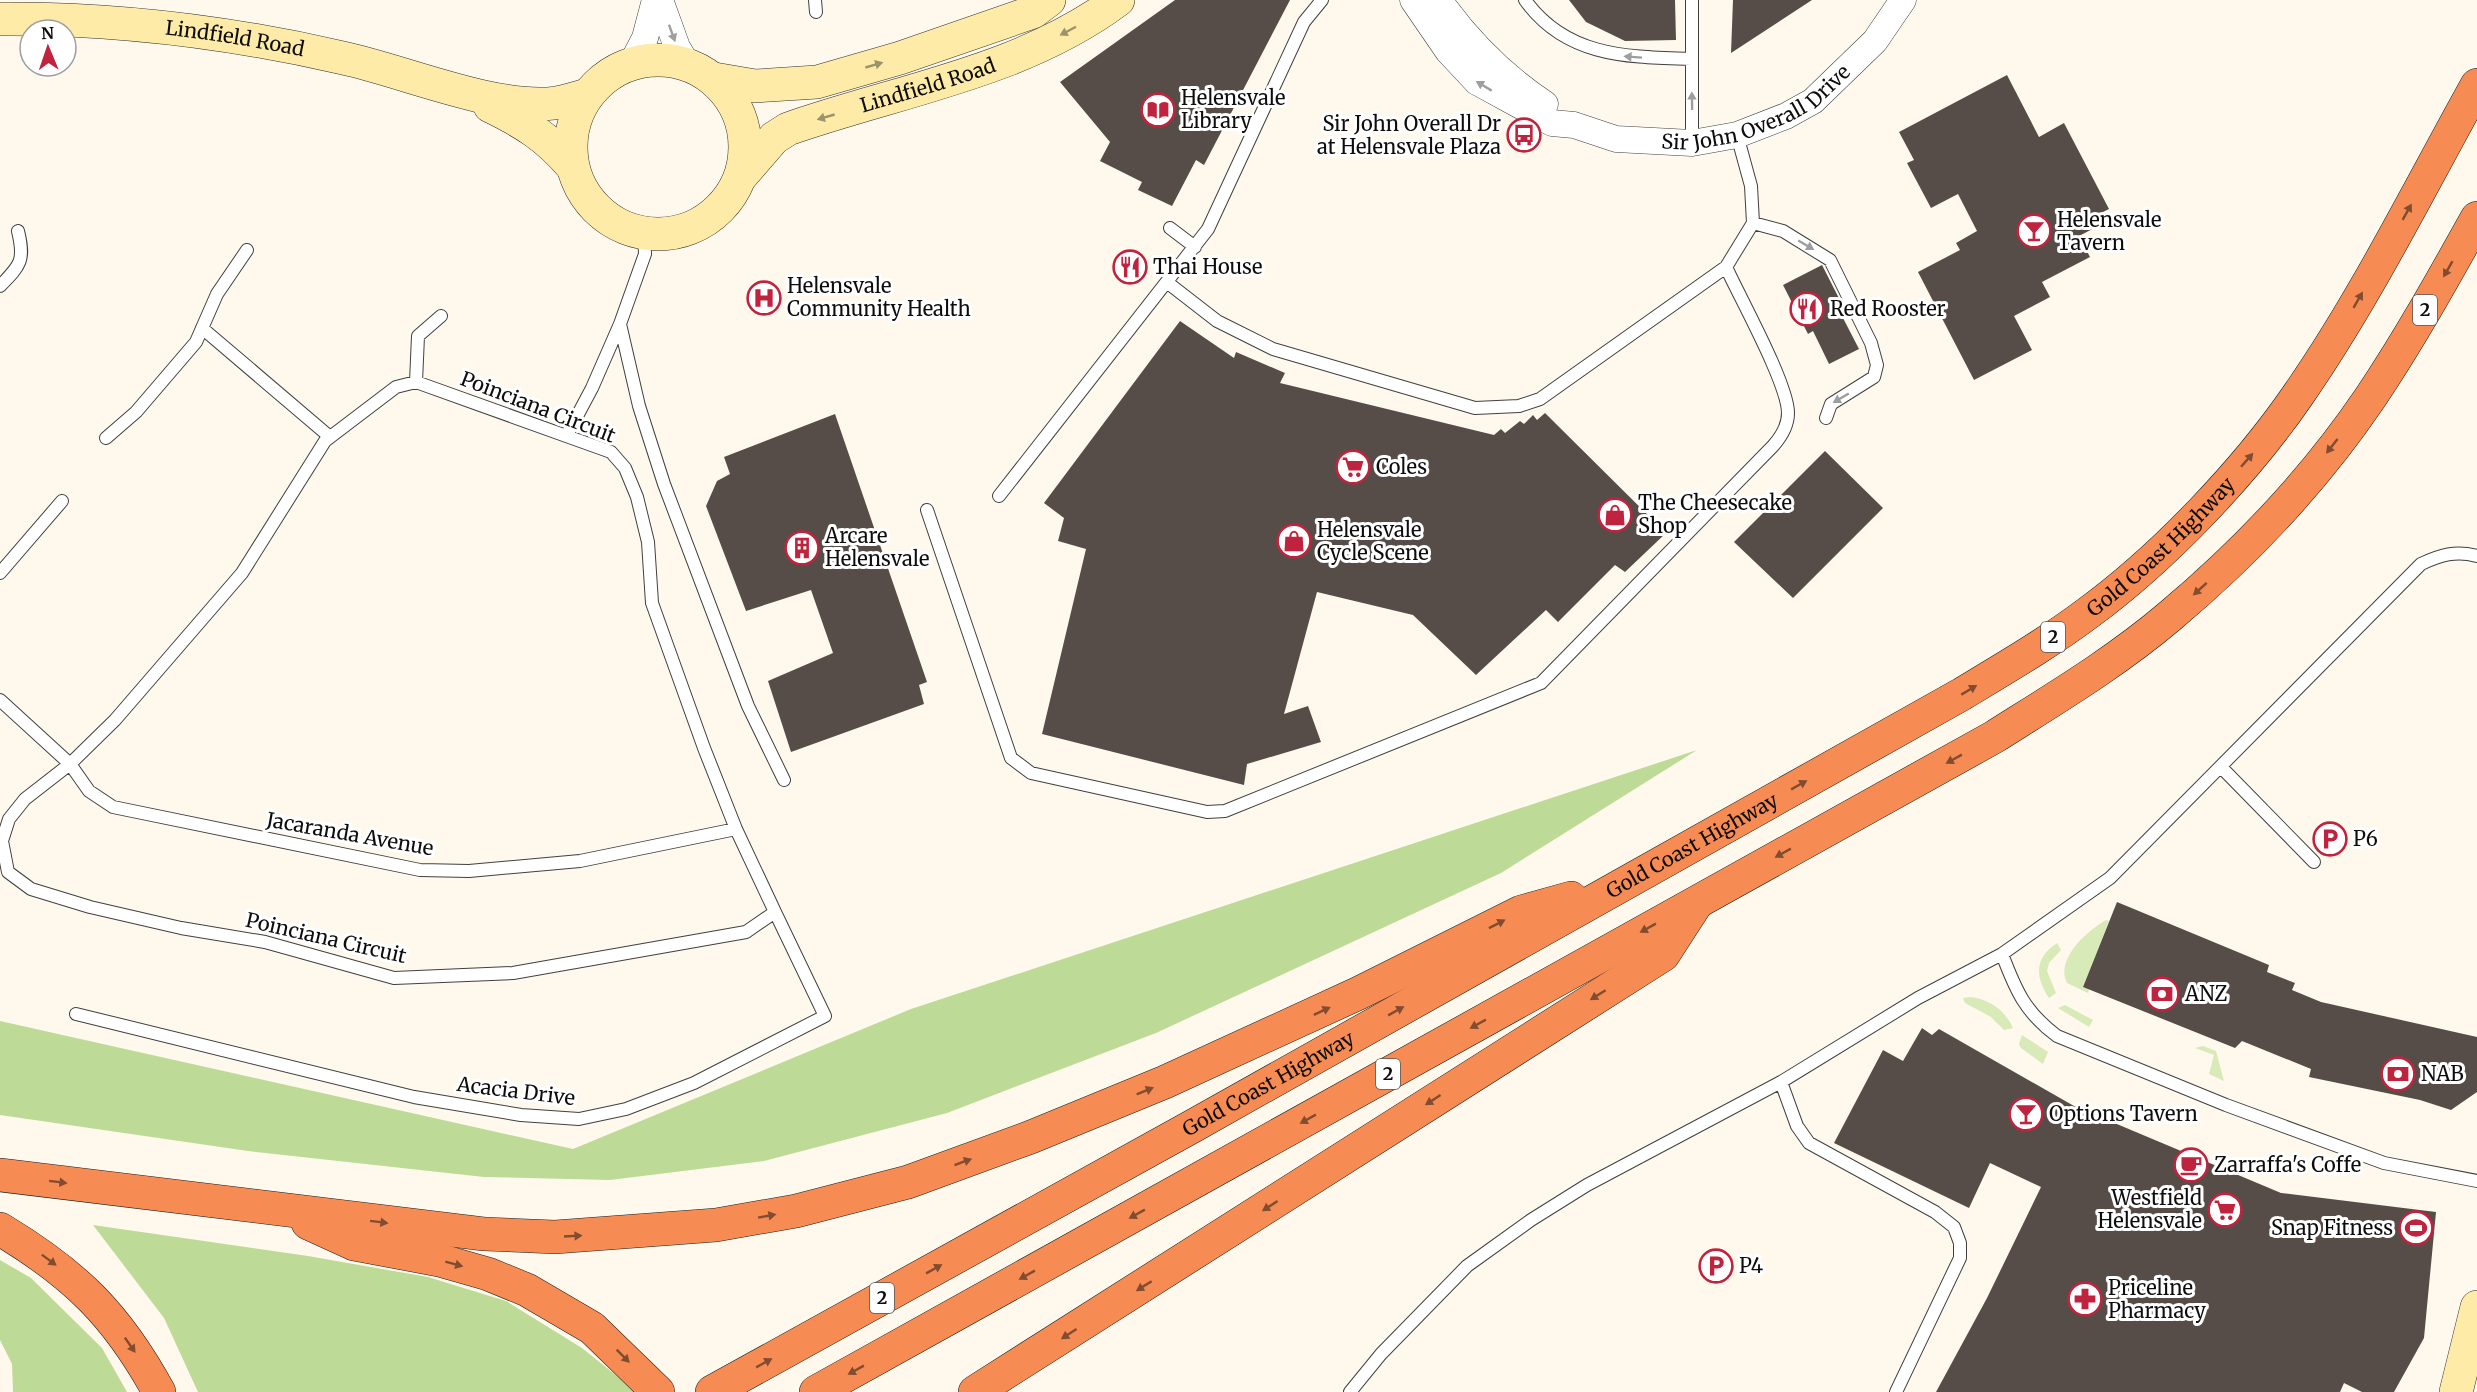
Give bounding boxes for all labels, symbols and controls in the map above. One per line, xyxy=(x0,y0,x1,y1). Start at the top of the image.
street label: Lindfield Road xyxy=(164,15,307,61)
north arrow xyxy=(18,18,78,78)
text: N xyxy=(41,23,55,43)
one-way arrow xyxy=(667,24,677,42)
one-way arrow xyxy=(1059,26,1076,36)
street label: Lindfield Road xyxy=(857,52,999,118)
one-way arrow xyxy=(1623,52,1642,62)
street label: Sir John Overall Drive xyxy=(1661,59,1855,155)
one-way arrow xyxy=(865,60,883,69)
one-way arrow xyxy=(1476,80,1492,91)
place label: Helensvale Library xyxy=(1181,85,1285,133)
library icon: Helensvale Library xyxy=(1140,92,1176,128)
one-way arrow xyxy=(1687,92,1696,111)
place label: Sir John Overall Dr at Helensvale Plaza xyxy=(1317,111,1501,159)
one-way arrow xyxy=(817,113,835,122)
bus stop icon: Sir John Overall Dr at Helensvale Plaza xyxy=(1506,117,1542,153)
one-way arrow xyxy=(2402,203,2412,220)
place label: Helensvale Tavern xyxy=(2057,207,2161,255)
bar icon: Helensvale Tavern xyxy=(2016,213,2052,249)
one-way arrow xyxy=(1798,240,1815,250)
restaurant icon: Thai House xyxy=(1112,249,1148,285)
place label: Thai House xyxy=(1153,254,1262,279)
one-way arrow xyxy=(2443,261,2453,278)
place label: Helensvale Community Health xyxy=(787,273,971,321)
hospital icon: Helensvale Community Health xyxy=(746,280,782,316)
restaurant icon: Red Rooster xyxy=(1789,291,1825,327)
one-way arrow xyxy=(2352,292,2363,308)
road number: 2 xyxy=(2413,295,2437,325)
place label: Red Rooster xyxy=(1830,296,1946,321)
street label: Poinciana Circuit xyxy=(457,365,619,448)
one-way arrow xyxy=(1833,393,1850,403)
one-way arrow xyxy=(2326,438,2339,454)
supermarket icon: Coles xyxy=(1335,449,1371,485)
one-way arrow xyxy=(2240,453,2253,468)
place label: Coles xyxy=(1376,454,1427,479)
street label: Gold Coast Highway xyxy=(2082,471,2240,622)
place label: The Cheesecake Shop xyxy=(1638,490,1792,538)
shop icon: The Cheesecake Shop xyxy=(1597,497,1633,533)
place label: Helensvale Cycle Scene xyxy=(1317,517,1429,565)
place label: Arcare Helensvale xyxy=(824,523,929,571)
shop icon: Helensvale Cycle Scene xyxy=(1276,523,1312,559)
building icon: Arcare Helensvale xyxy=(784,530,820,566)
one-way arrow xyxy=(2193,582,2208,595)
road number: 2 xyxy=(2041,622,2065,652)
one-way arrow xyxy=(1961,685,1978,695)
one-way arrow xyxy=(1945,754,1962,764)
one-way arrow xyxy=(1790,780,1807,790)
street label: Gold Coast Highway xyxy=(1601,787,1782,903)
street label: Jacaranda Avenue xyxy=(264,806,435,860)
parking icon: P6 xyxy=(2312,821,2348,857)
place label: P6 xyxy=(2353,826,2378,851)
one-way arrow xyxy=(1775,848,1792,858)
street label: Poinciana Circuit xyxy=(243,907,409,968)
one-way arrow xyxy=(1488,919,1506,929)
one-way arrow xyxy=(1639,923,1656,933)
bank icon: ANZ xyxy=(2144,976,2180,1012)
place label: ANZ xyxy=(2184,981,2228,1006)
one-way arrow xyxy=(1590,990,1606,1001)
one-way arrow xyxy=(1314,1006,1331,1015)
one-way arrow xyxy=(1388,1006,1405,1016)
one-way arrow xyxy=(1470,1018,1486,1029)
street label: Gold Coast Highway xyxy=(1178,1025,1359,1141)
bank icon: NAB xyxy=(2380,1056,2416,1092)
road number: 2 xyxy=(1376,1059,1400,1089)
place label: NAB xyxy=(2421,1061,2464,1086)
street label: Acacia Drive xyxy=(455,1071,576,1110)
one-way arrow xyxy=(1136,1085,1154,1095)
one-way arrow xyxy=(1426,1094,1442,1106)
bar icon: Options Tavern xyxy=(2008,1096,2044,1132)
place label: Options Tavern xyxy=(2049,1101,2198,1126)
one-way arrow xyxy=(1299,1114,1316,1124)
cafe icon: Zarraffa's Coffe xyxy=(2173,1147,2209,1183)
place label: Zarraffa's Coffe xyxy=(2214,1152,2361,1177)
one-way arrow xyxy=(954,1157,972,1166)
one-way arrow xyxy=(49,1178,68,1187)
place label: Westfield Helensvale xyxy=(2098,1185,2202,1233)
supermarket icon: Westfield Helensvale xyxy=(2207,1192,2243,1228)
one-way arrow xyxy=(1262,1200,1278,1212)
one-way arrow xyxy=(1128,1209,1145,1219)
sports icon: Snap Fitness xyxy=(2398,1210,2434,1246)
one-way arrow xyxy=(758,1211,777,1220)
place label: Snap Fitness xyxy=(2271,1215,2393,1240)
one-way arrow xyxy=(369,1218,388,1227)
one-way arrow xyxy=(564,1231,583,1240)
parking icon: P4 xyxy=(1698,1248,1734,1284)
place label: P4 xyxy=(1739,1253,1763,1278)
one-way arrow xyxy=(42,1254,57,1266)
one-way arrow xyxy=(445,1260,463,1269)
one-way arrow xyxy=(926,1264,943,1274)
one-way arrow xyxy=(1018,1270,1035,1280)
place label: Priceline Pharmacy xyxy=(2108,1275,2206,1323)
one-way arrow xyxy=(1136,1281,1152,1292)
pharmacy icon: Priceline Pharmacy xyxy=(2067,1281,2103,1317)
road number: 2 xyxy=(870,1283,894,1313)
one-way arrow xyxy=(1061,1328,1077,1339)
one-way arrow xyxy=(124,1337,136,1352)
one-way arrow xyxy=(616,1349,630,1363)
one-way arrow xyxy=(755,1358,772,1368)
one-way arrow xyxy=(847,1365,864,1375)

